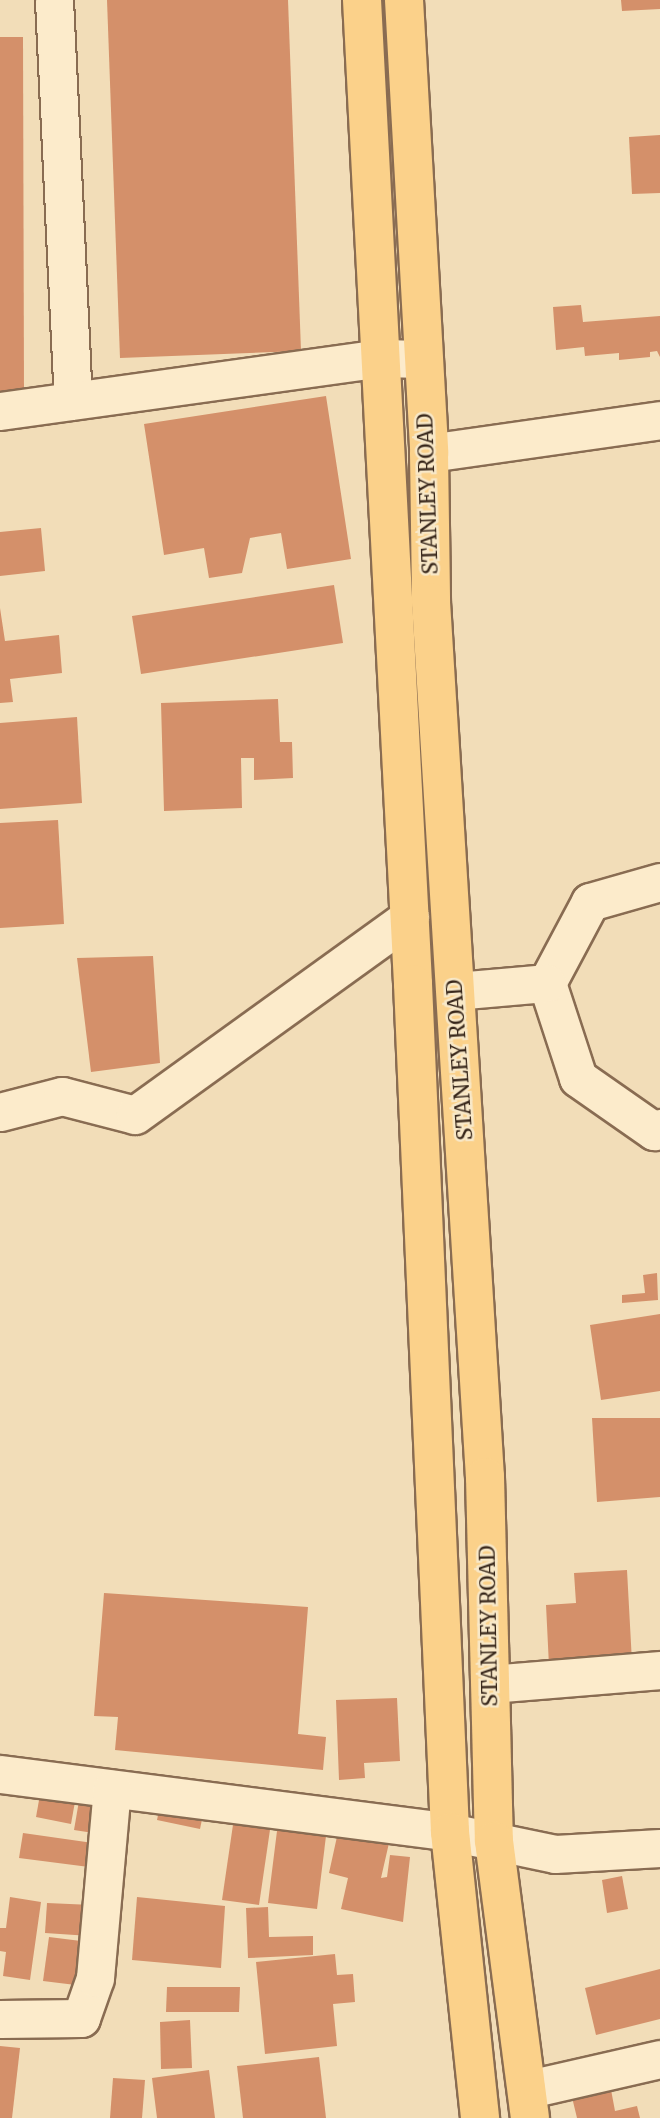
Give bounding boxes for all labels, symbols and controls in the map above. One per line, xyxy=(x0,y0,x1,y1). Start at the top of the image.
street label: STANLEY ROAD xyxy=(413,413,443,575)
street label: STANLEY ROAD xyxy=(442,979,478,1141)
street label: STANLEY ROAD xyxy=(475,1545,503,1707)

